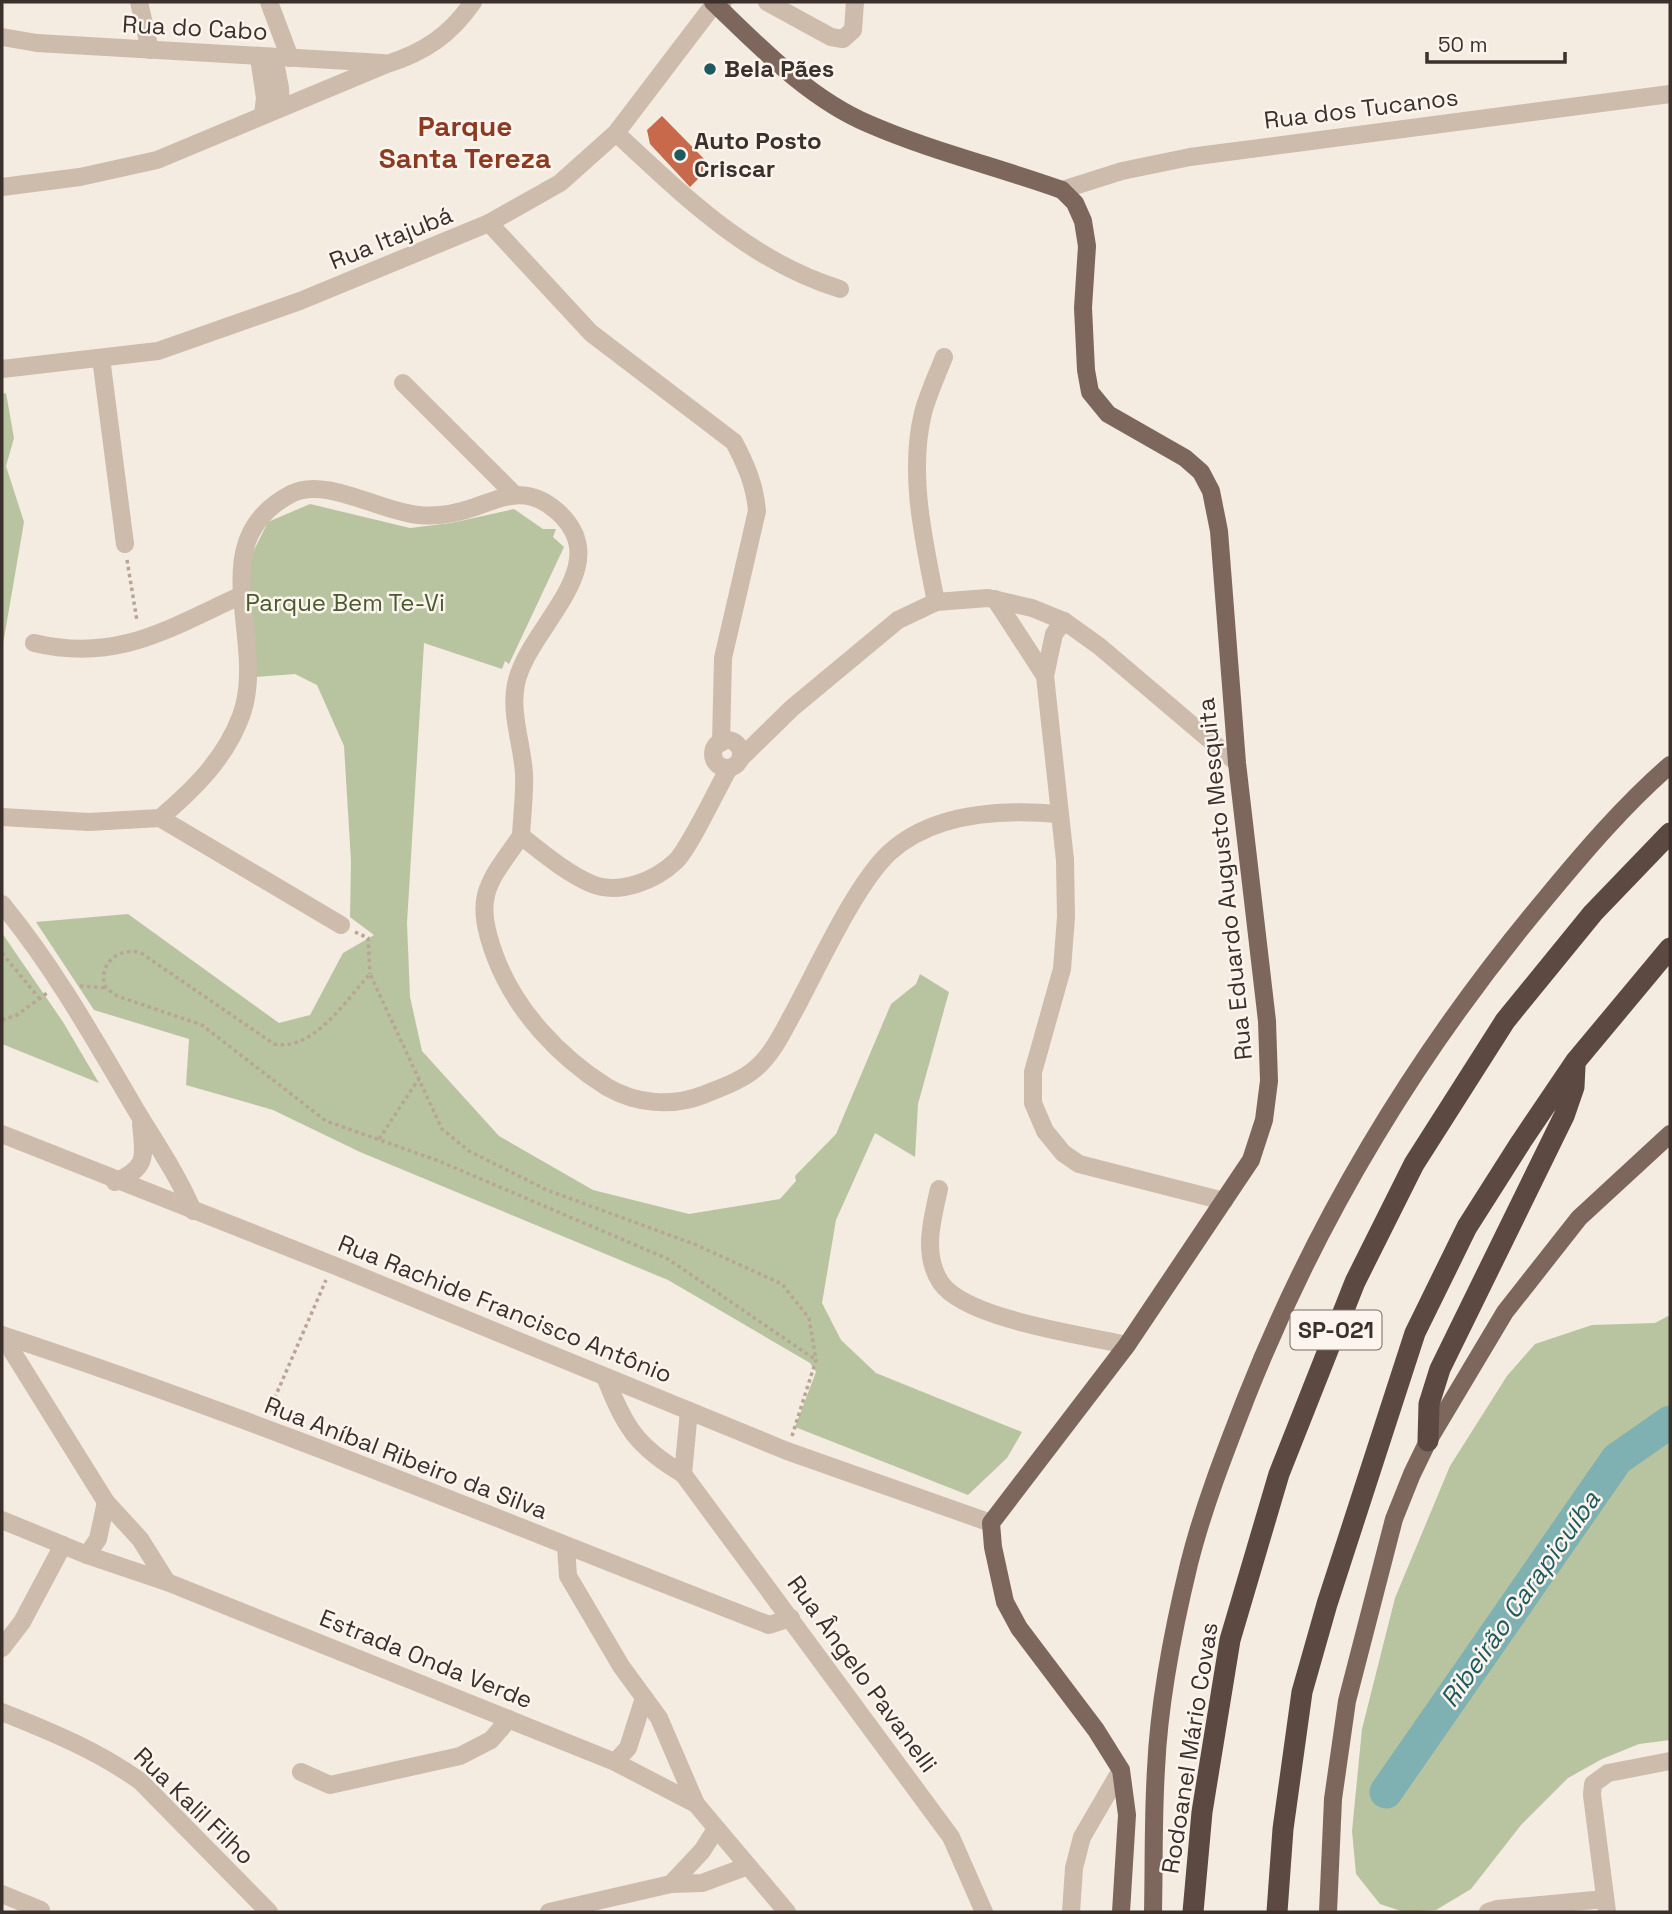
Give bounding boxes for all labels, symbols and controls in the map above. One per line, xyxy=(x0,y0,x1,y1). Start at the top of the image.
street label: Rua do Cabo xyxy=(121,8,269,47)
scale bar xyxy=(1427,21,1565,65)
text: 50 m xyxy=(1438,31,1488,58)
place label: Bela Pães xyxy=(724,53,834,84)
marker: Bela Pães xyxy=(702,61,718,77)
street label: Rua dos Tucanos xyxy=(1262,81,1460,136)
district label: Parque Santa Tereza xyxy=(379,108,551,176)
place label: Auto Posto Criscar xyxy=(694,125,822,184)
marker: Auto Posto Criscar xyxy=(672,147,688,163)
street label: Rua Itajubá xyxy=(325,199,457,276)
park label: Parque Bem Te-Vi xyxy=(245,587,445,618)
street label: Rua Eduardo Augusto Mesquita xyxy=(1190,696,1259,1062)
street label: Rua Rachide Francisco Antônio xyxy=(334,1227,677,1390)
road number: SP-021 xyxy=(1290,1310,1382,1350)
street label: Rua Aníbal Ribeiro da Silva xyxy=(260,1389,552,1526)
water label: Ribeirão Carapicuíba xyxy=(1432,1483,1608,1714)
street label: Rua Ângelo Pavanelli xyxy=(780,1569,944,1778)
street label: Estrada Onda Verde xyxy=(315,1602,537,1715)
street label: Rodoanel Mário Covas xyxy=(1154,1620,1225,1876)
street label: Rua Kalil Filho xyxy=(127,1740,261,1871)

